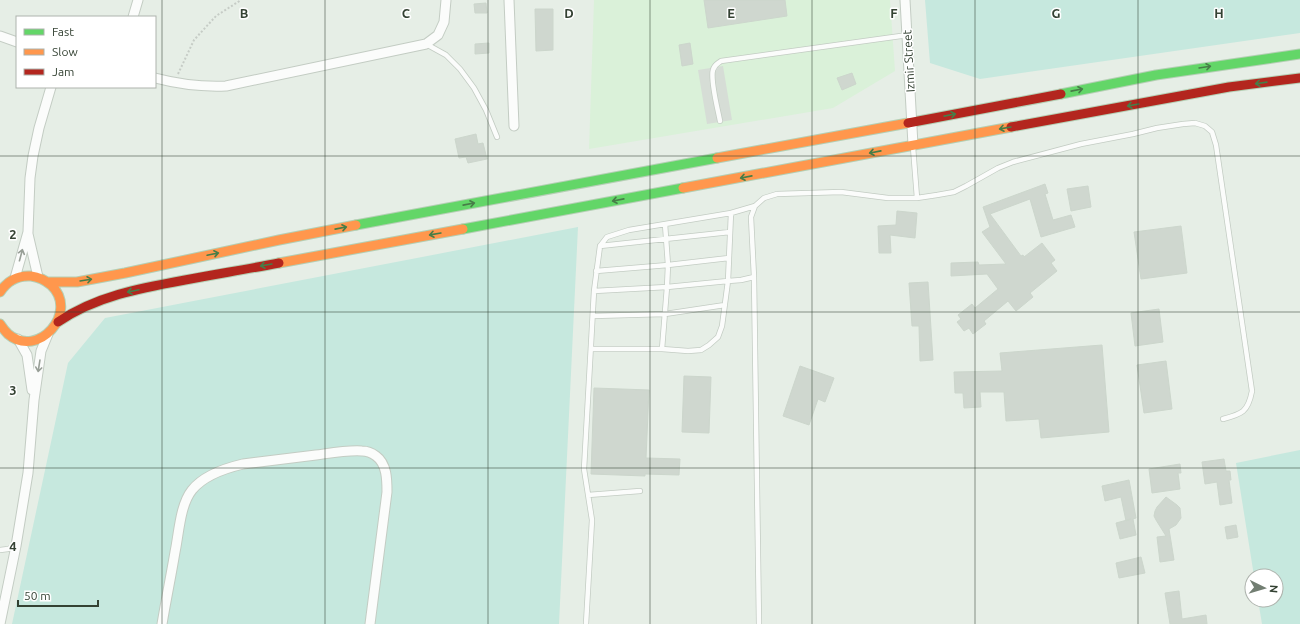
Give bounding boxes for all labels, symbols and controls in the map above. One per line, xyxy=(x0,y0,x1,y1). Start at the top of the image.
text: B xyxy=(240,6,249,20)
text: C xyxy=(402,6,411,20)
text: D xyxy=(564,6,574,20)
text: E xyxy=(727,6,735,20)
text: F xyxy=(890,6,898,20)
text: G xyxy=(1052,6,1061,20)
text: H xyxy=(1214,6,1224,20)
legend xyxy=(16,16,156,88)
text: Fast xyxy=(52,25,74,38)
street label: Izmir Street xyxy=(900,29,917,93)
text: Slow xyxy=(52,45,78,58)
one-way arrow xyxy=(1198,63,1211,71)
text: Jam xyxy=(52,65,74,78)
one-way arrow xyxy=(1255,79,1268,87)
one-way arrow xyxy=(1070,86,1083,94)
one-way arrow xyxy=(1127,101,1140,109)
one-way arrow xyxy=(943,111,956,119)
one-way arrow xyxy=(999,124,1012,132)
one-way arrow xyxy=(869,149,882,157)
one-way arrow xyxy=(740,173,753,181)
one-way arrow xyxy=(612,197,625,205)
one-way arrow xyxy=(462,200,475,208)
one-way arrow xyxy=(334,224,347,232)
text: 2 xyxy=(9,227,17,241)
one-way arrow xyxy=(429,231,442,239)
one-way arrow xyxy=(18,249,25,262)
one-way arrow xyxy=(207,250,220,258)
one-way arrow xyxy=(260,262,273,270)
one-way arrow xyxy=(79,276,92,284)
one-way arrow xyxy=(127,287,140,295)
one-way arrow xyxy=(35,359,43,372)
text: 3 xyxy=(9,383,17,397)
text: 4 xyxy=(9,539,17,553)
north arrow xyxy=(1244,568,1284,608)
scale bar xyxy=(18,582,98,608)
text: N xyxy=(1268,584,1280,593)
text: 50 m xyxy=(24,589,51,602)

